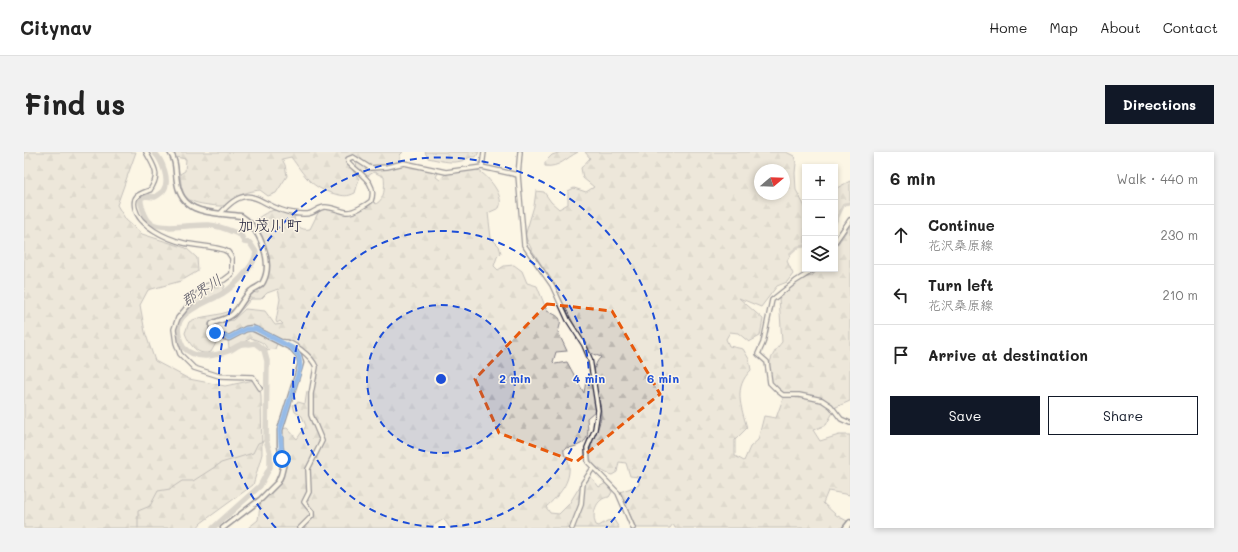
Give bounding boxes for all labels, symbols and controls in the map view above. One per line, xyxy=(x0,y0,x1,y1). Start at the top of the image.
text: Citynav xyxy=(20,15,92,40)
text: Home xyxy=(989,18,1027,37)
text: Map xyxy=(1049,18,1078,37)
text: About xyxy=(1100,18,1141,37)
text: Contact xyxy=(1163,18,1218,37)
button: Directions xyxy=(1105,85,1214,124)
text: Find us xyxy=(24,86,125,122)
north arrow xyxy=(754,164,790,200)
map controls xyxy=(802,164,838,272)
button: + xyxy=(802,164,838,200)
text: 6 min xyxy=(890,167,935,189)
text: Walk · 440 m xyxy=(1117,170,1198,187)
button: − xyxy=(802,200,838,236)
district label: 加茂川町 xyxy=(238,214,302,235)
text: Continue xyxy=(928,215,995,235)
icon: ahead xyxy=(890,224,912,246)
text: 230 m xyxy=(1161,226,1198,243)
button: layers xyxy=(802,236,838,272)
text: 花沢桑原線 xyxy=(928,236,993,253)
water label: 郡界川 xyxy=(177,269,225,311)
text: Turn left xyxy=(928,275,993,295)
icon: left xyxy=(890,284,912,306)
text: 210 m xyxy=(1162,286,1198,303)
text: 花沢桑原線 xyxy=(928,296,993,313)
route end xyxy=(206,324,224,342)
icon: arrive xyxy=(890,344,912,366)
text: Arrive at destination xyxy=(928,345,1088,365)
text: 2 min xyxy=(499,370,531,386)
text: 4 min xyxy=(573,370,605,386)
text: 6 min xyxy=(647,370,679,386)
centre of rings xyxy=(434,372,448,386)
button: Save xyxy=(890,396,1040,435)
button: Share xyxy=(1048,396,1198,435)
route start xyxy=(273,450,291,468)

